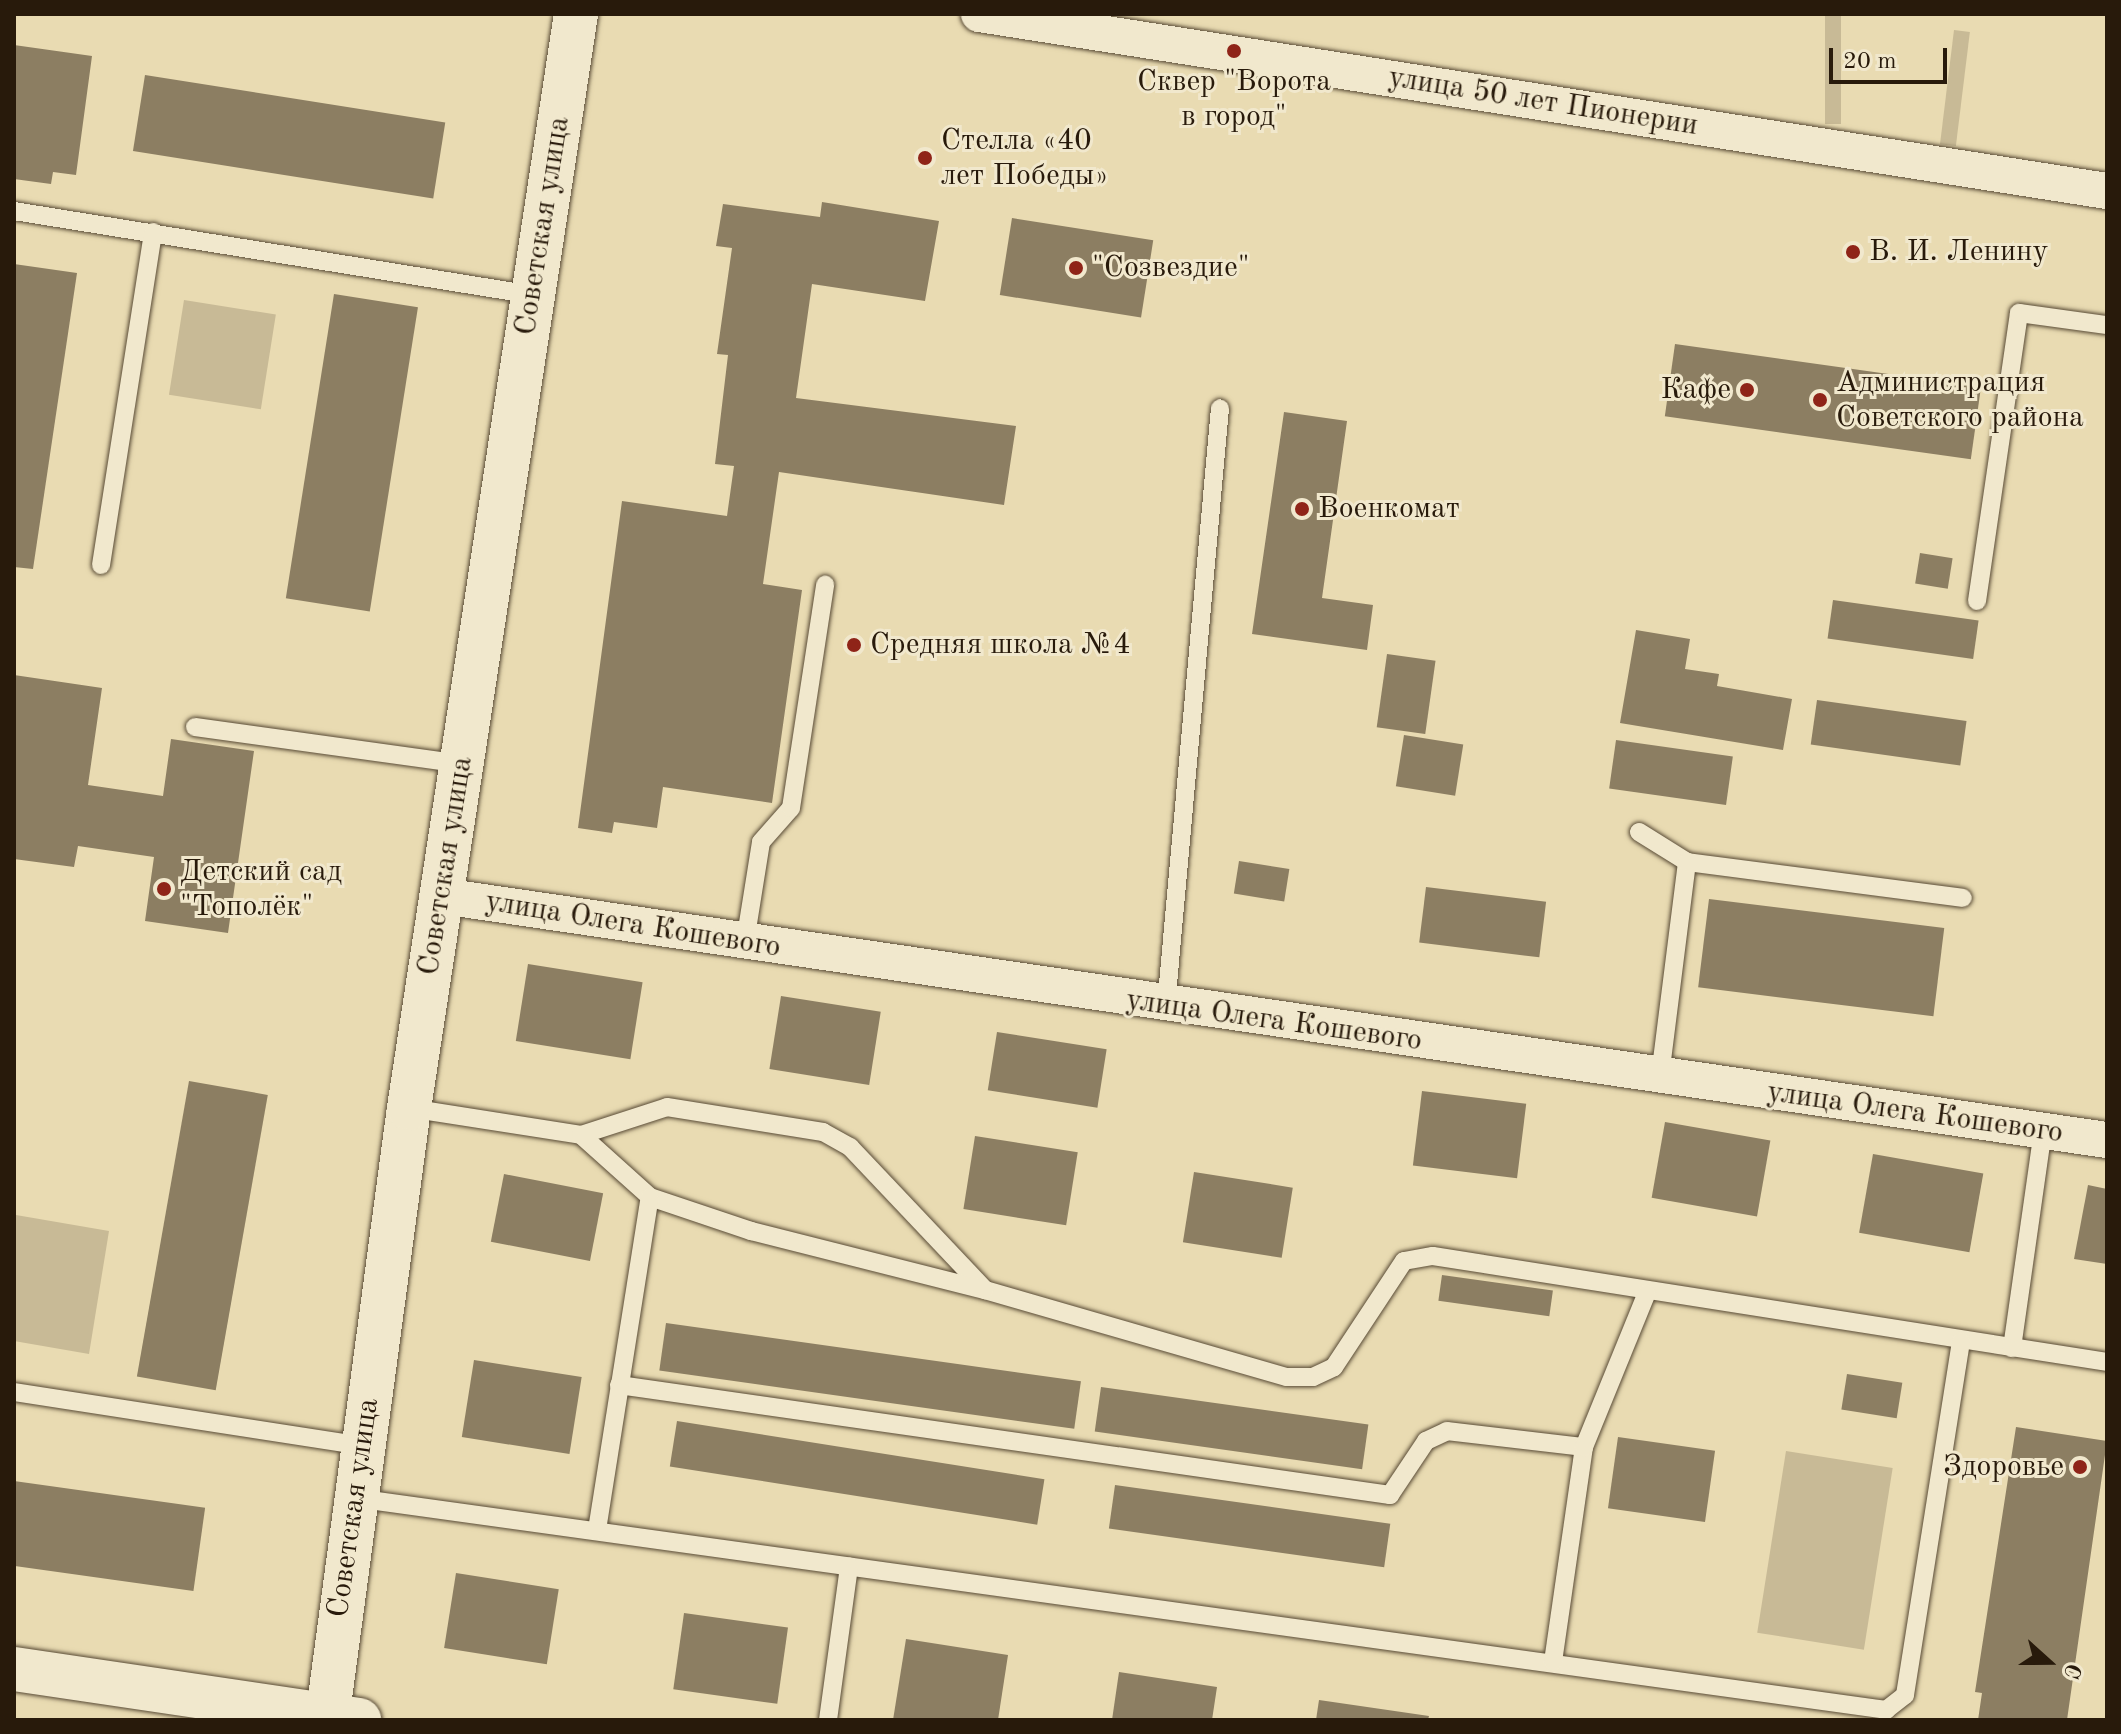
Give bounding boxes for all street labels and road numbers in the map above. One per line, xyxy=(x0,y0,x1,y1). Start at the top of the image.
street label: улица 50 лет Пионерии xyxy=(1386,60,1700,144)
street label: Советская улица xyxy=(508,114,578,338)
street label: Советская улица xyxy=(411,754,481,978)
street label: улица Олега Кошевого xyxy=(483,884,783,966)
street label: улица Олега Кошевого xyxy=(1124,982,1424,1060)
street label: улица Олега Кошевого xyxy=(1765,1074,2065,1152)
street label: Советская улица xyxy=(321,1396,387,1620)

